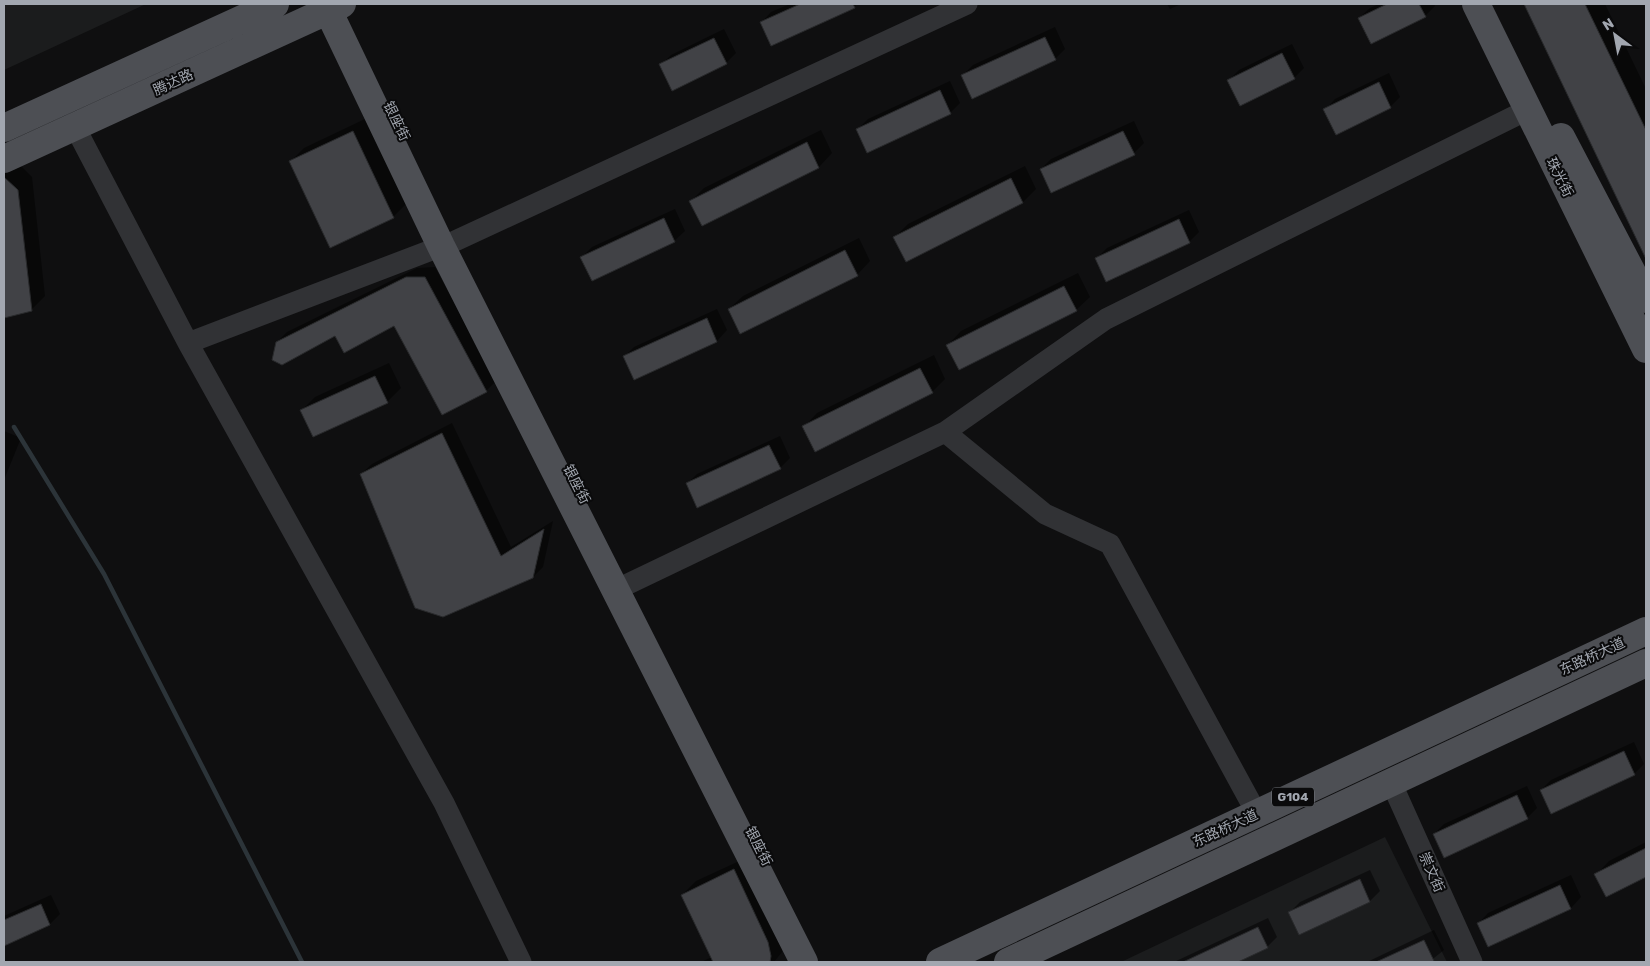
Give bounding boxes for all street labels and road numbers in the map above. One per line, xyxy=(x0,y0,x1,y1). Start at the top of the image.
street label: 腾达路 xyxy=(151,66,196,99)
street label: 银座街 xyxy=(380,99,413,144)
street label: 珠光街 xyxy=(1542,155,1577,200)
street label: 银座街 xyxy=(559,462,594,507)
street label: 东路桥大道 xyxy=(1557,634,1628,679)
road number: G104 xyxy=(1272,788,1314,806)
street label: 东路桥大道 xyxy=(1190,806,1261,851)
street label: 银座街 xyxy=(741,824,776,869)
street label: 崇文街 xyxy=(1415,850,1448,895)

